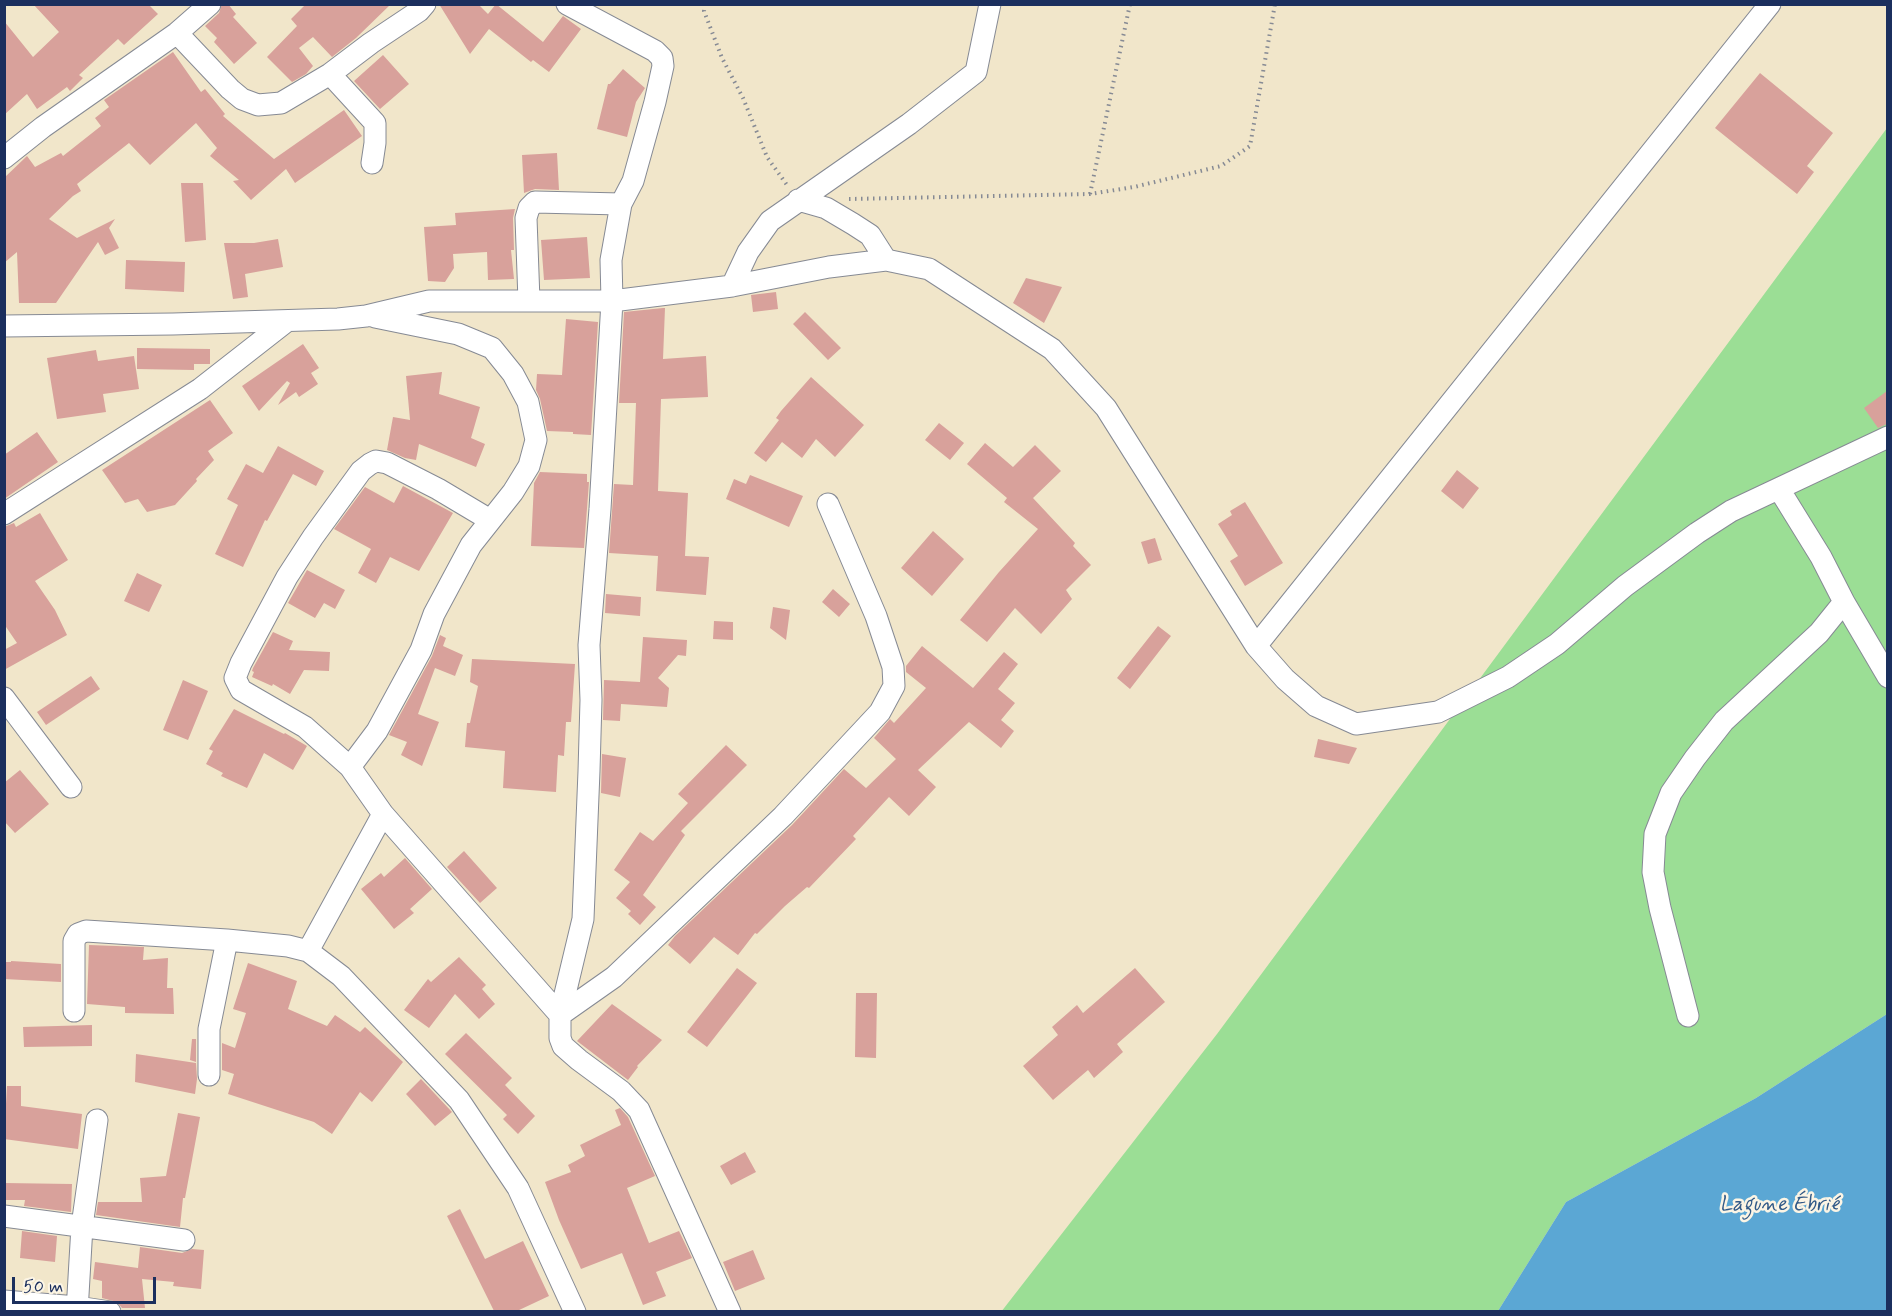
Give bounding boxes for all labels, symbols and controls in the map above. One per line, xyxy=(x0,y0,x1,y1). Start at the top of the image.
water label: Lagune Ébrié xyxy=(1719,1193,1839,1219)
scale bar xyxy=(15,1265,159,1303)
text: 50 m xyxy=(23,1275,63,1299)

